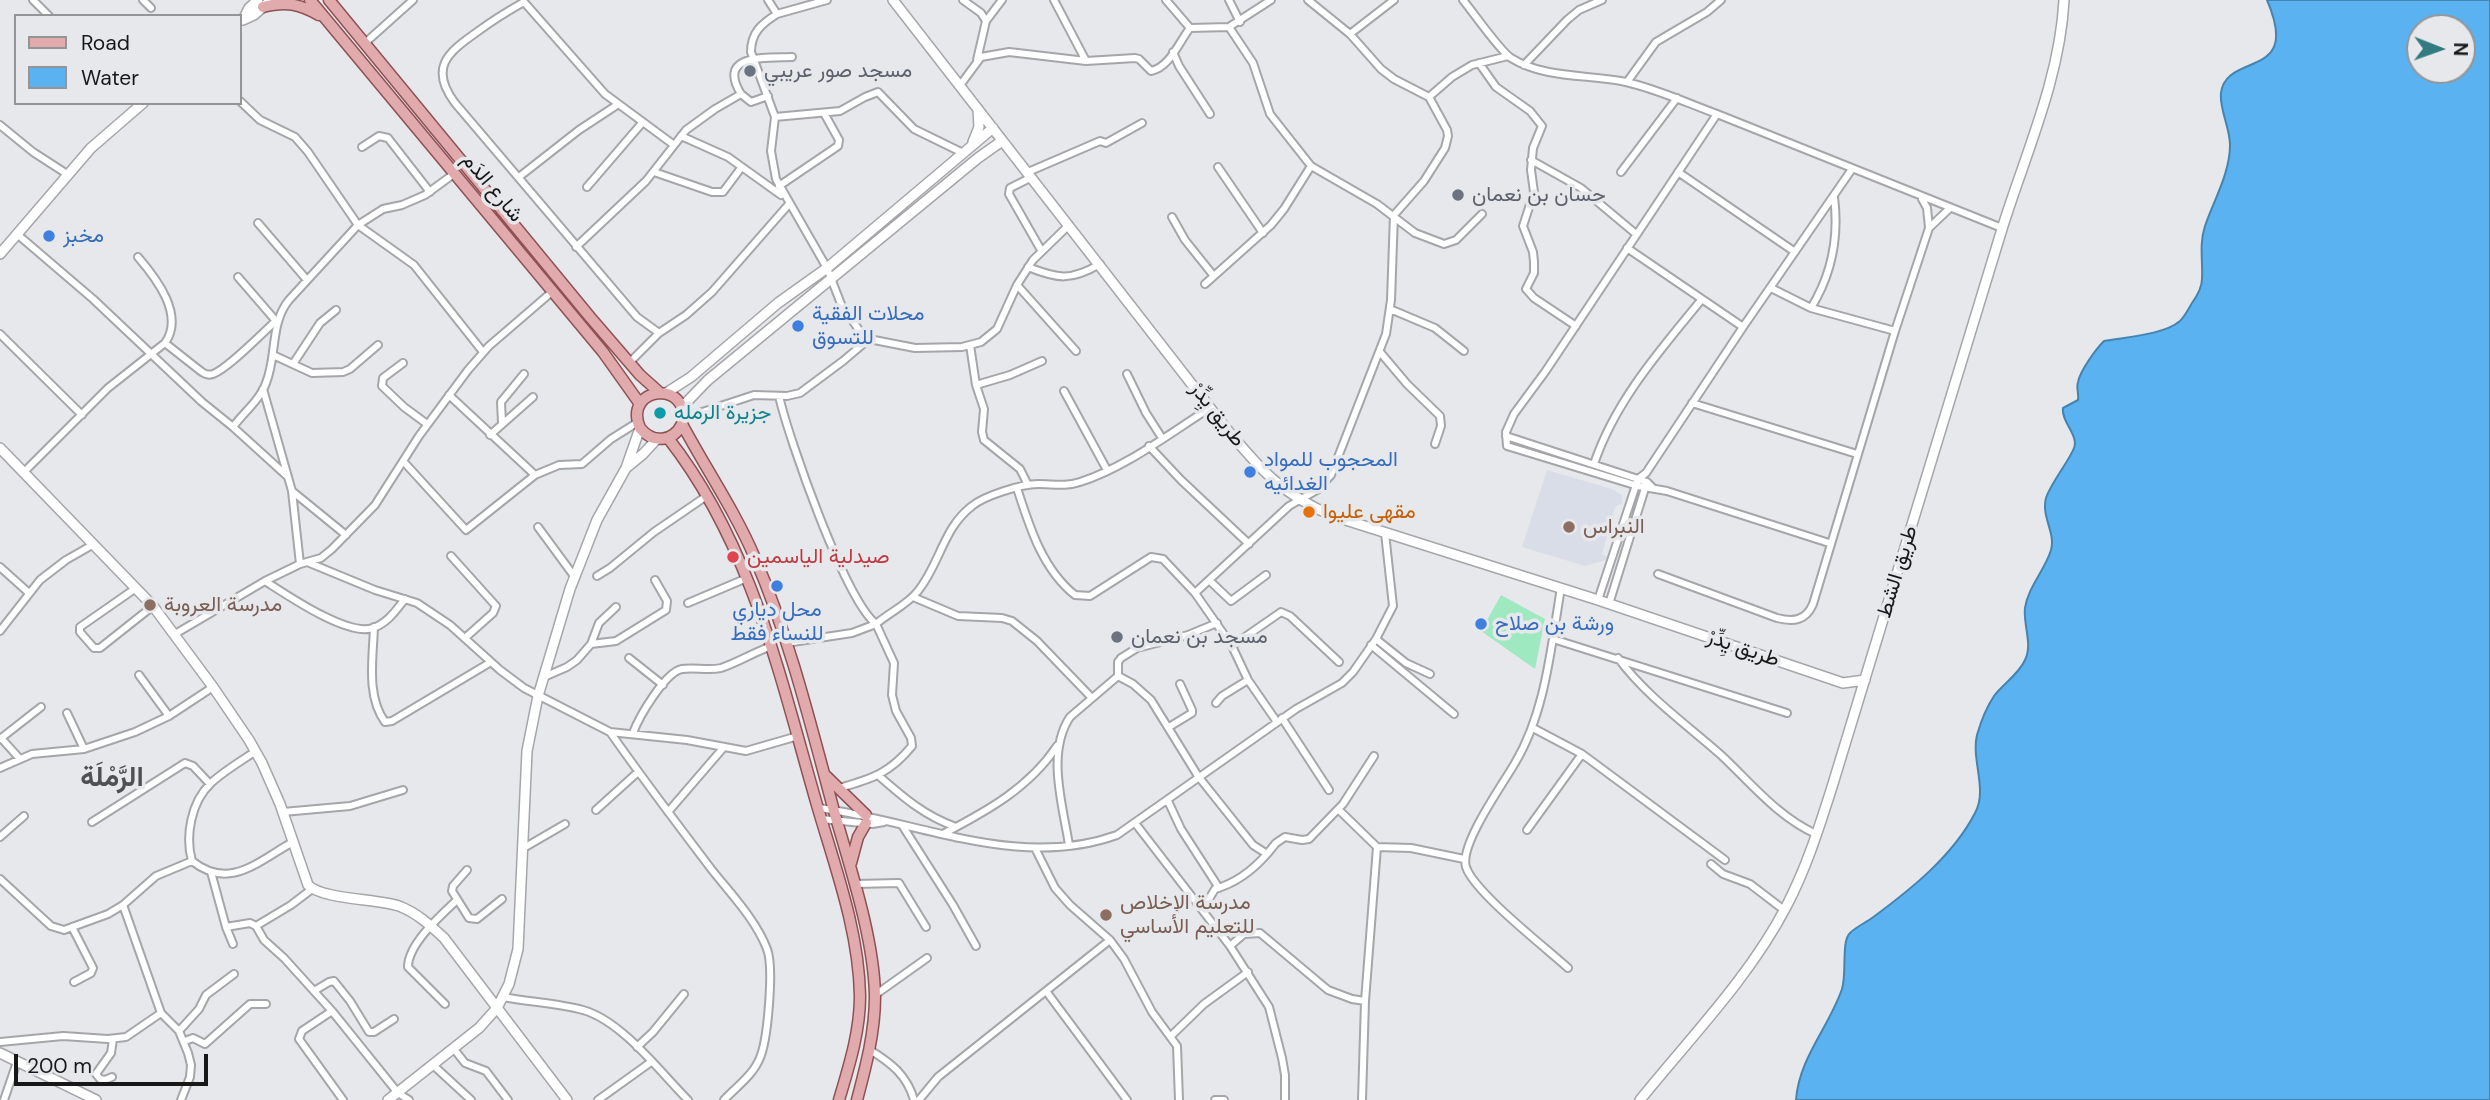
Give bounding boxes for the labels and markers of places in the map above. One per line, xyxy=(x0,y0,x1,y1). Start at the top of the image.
place label: مسجد صور عريبي xyxy=(764,58,912,84)
marker: مسجد صور عريبي xyxy=(742,63,758,79)
place label: حسان بن نعمان xyxy=(1472,182,1606,208)
marker: حسان بن نعمان xyxy=(1450,187,1466,203)
place label: مخبز xyxy=(63,223,104,249)
marker: مخبز xyxy=(41,228,57,244)
place label: محلات الفقية للتسوق xyxy=(812,301,924,351)
marker: محلات الفقية للتسوق xyxy=(790,318,806,334)
place label: جزيرة الرمله xyxy=(674,400,771,426)
marker: جزيرة الرمله xyxy=(652,405,668,421)
place label: المحجوب للمواد الغدائيه xyxy=(1264,447,1398,497)
marker: المحجوب للمواد الغدائيه xyxy=(1242,464,1258,480)
place label: مقهى عليوا xyxy=(1323,499,1416,525)
marker: مقهى عليوا xyxy=(1301,504,1317,520)
place label: النبراس xyxy=(1583,514,1645,540)
marker: النبراس xyxy=(1561,519,1577,535)
place label: صيدلية الياسمين xyxy=(747,544,890,570)
marker: صيدلية الياسمين xyxy=(725,549,741,565)
marker: محل دياري للنساء فقط xyxy=(769,578,785,594)
place label: مدرسة العروبة xyxy=(164,592,282,618)
marker: مدرسة العروبة xyxy=(142,597,158,613)
place label: محل دياري للنساء فقط xyxy=(730,597,824,647)
place label: ورشة بن صلاح xyxy=(1495,611,1614,637)
marker: ورشة بن صلاح xyxy=(1473,616,1489,632)
place label: مسجد بن نعمان xyxy=(1131,624,1268,650)
marker: مسجد بن نعمان xyxy=(1109,629,1125,645)
place label: مدرسة الإخلاص للتعليم الأساسي xyxy=(1120,890,1255,940)
marker: مدرسة الإخلاص للتعليم الأساسي xyxy=(1098,907,1114,923)

